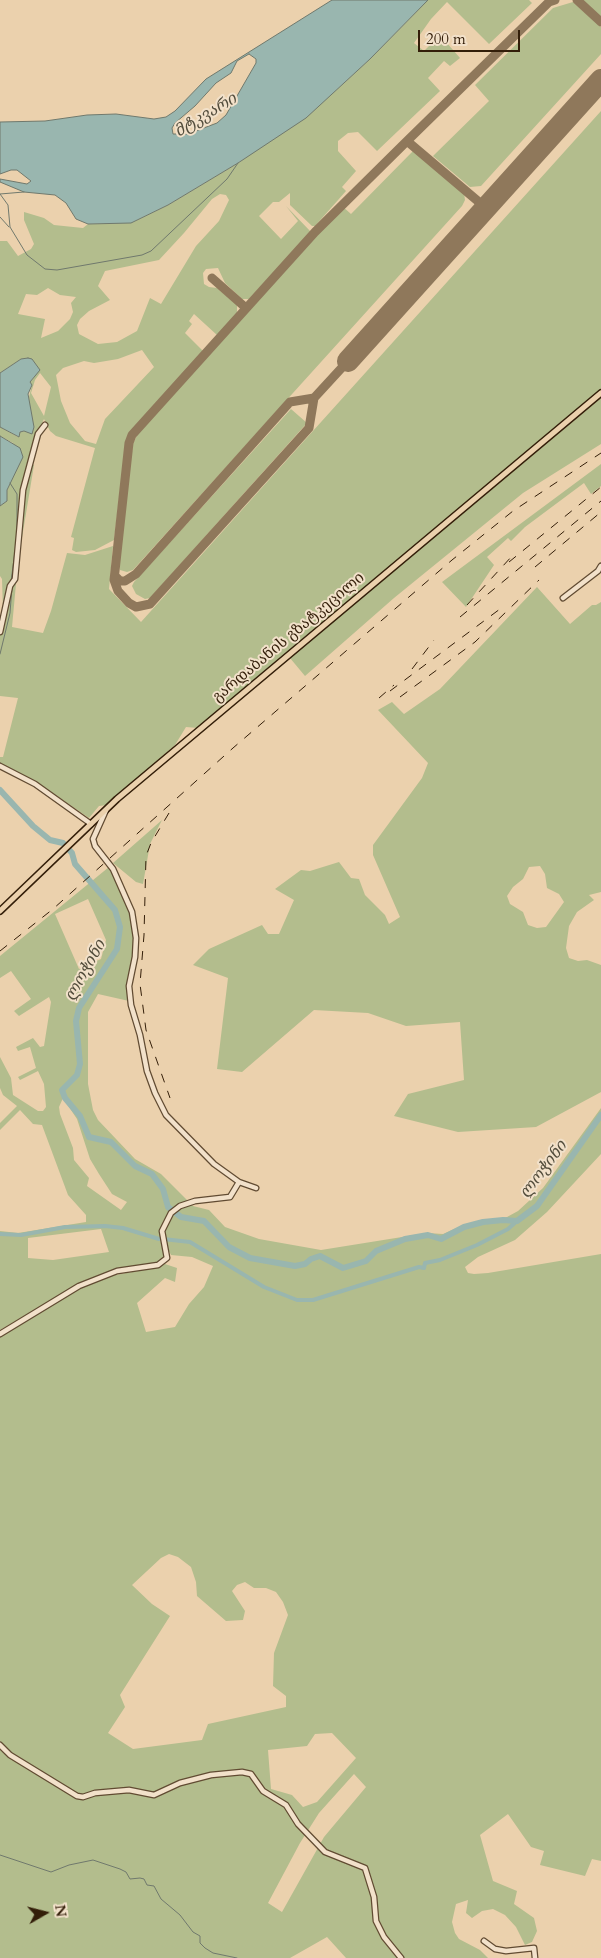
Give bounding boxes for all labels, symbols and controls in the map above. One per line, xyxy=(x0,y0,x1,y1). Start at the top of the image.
scale bar xyxy=(421,20,524,52)
text: 200 m xyxy=(426,29,466,49)
water label: მტკვარი xyxy=(171,90,241,142)
street label: გარდაბანის გზატკეცილი xyxy=(209,569,369,707)
water label: ლოჭინი xyxy=(61,937,111,1005)
water label: ლოჭინი xyxy=(516,1138,572,1202)
north arrow xyxy=(20,1888,70,1938)
text: N xyxy=(50,1904,71,1918)

